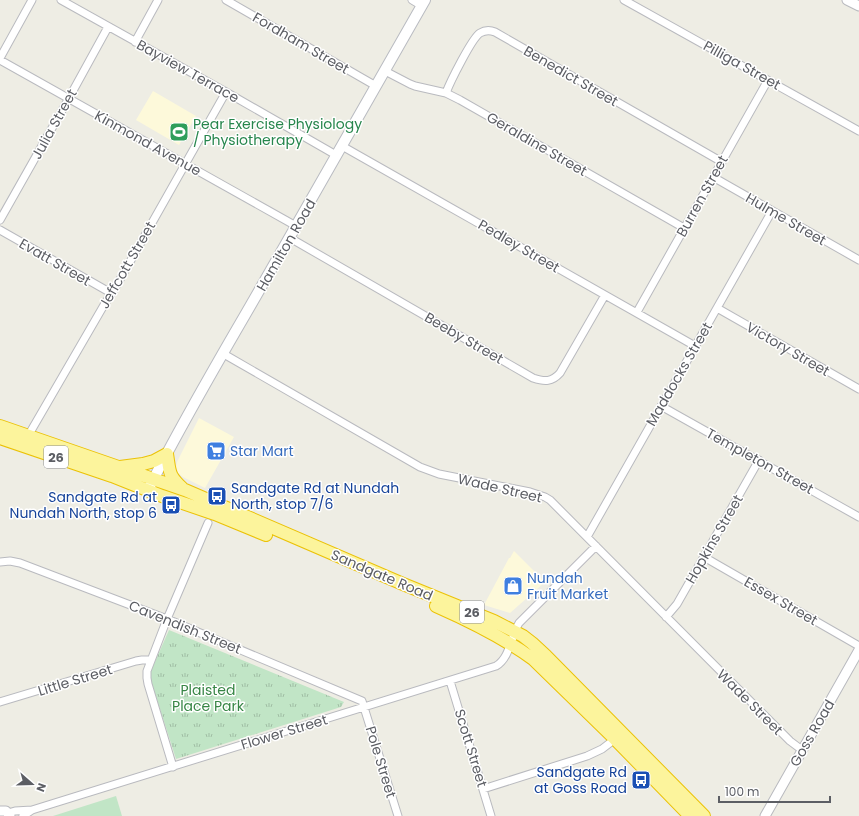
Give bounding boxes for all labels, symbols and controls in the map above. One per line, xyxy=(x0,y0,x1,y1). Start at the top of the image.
street label: Fordham Street xyxy=(249,7,353,79)
street label: Bayview Terrace xyxy=(133,35,243,108)
street label: Pilliga Street xyxy=(700,36,784,94)
street label: Benedict Street xyxy=(520,41,622,111)
street label: Julia Street xyxy=(26,85,82,163)
street label: Kinmond Avenue xyxy=(91,105,205,181)
street label: Geraldine Street xyxy=(483,107,591,181)
place label: Pear Exercise Physiology / Physiotherapy xyxy=(193,114,362,150)
sports icon: Pear Exercise Physiology / Physiotherapy xyxy=(168,121,190,143)
street label: Burren Street xyxy=(671,152,733,240)
street label: Hulme Street xyxy=(742,188,830,250)
street label: Hamilton Road xyxy=(251,195,321,295)
street label: Pedley Street xyxy=(475,215,563,277)
street label: Jeffcott Street xyxy=(94,218,160,312)
street label: Evatt Street xyxy=(16,233,94,291)
street label: Beeby Street xyxy=(421,307,507,369)
street label: Victory Street xyxy=(743,317,833,381)
street label: Maddocks Street xyxy=(641,318,717,430)
street label: Templeton Street xyxy=(703,423,817,499)
supermarket icon: Star Mart xyxy=(205,440,227,462)
place label: Star Mart xyxy=(230,441,294,461)
road number: 26 xyxy=(44,446,68,468)
street label: Wade Street xyxy=(456,469,544,507)
place label: Sandgate Rd at Nundah North, stop 7/6 xyxy=(231,478,399,514)
bus stop icon: Sandgate Rd at Nundah North, stop 7/6 xyxy=(206,485,228,507)
place label: Sandgate Rd at Nundah North, stop 6 xyxy=(10,487,157,523)
street label: Hopkins Street xyxy=(680,491,748,587)
bus stop icon: Sandgate Rd at Nundah North, stop 6 xyxy=(160,494,182,516)
street label: Sandgate Road xyxy=(328,545,436,605)
place label: Nundah Fruit Market xyxy=(527,568,608,604)
street label: Essex Street xyxy=(741,572,821,630)
shop icon: Nundah Fruit Market xyxy=(502,575,524,597)
street label: Cavendish Street xyxy=(126,595,244,659)
road number: 26 xyxy=(460,601,484,623)
street label: Little Street xyxy=(35,659,115,701)
street label: Wade Street xyxy=(713,665,787,739)
park label: Plaisted Place Park xyxy=(172,680,245,716)
street label: Goss Road xyxy=(785,696,839,770)
street label: Scott Street xyxy=(450,707,492,789)
street label: Flower Street xyxy=(238,709,330,755)
street label: Pole Street xyxy=(361,724,401,800)
place label: Sandgate Rd at Goss Road xyxy=(534,762,627,798)
north arrow xyxy=(12,764,52,804)
bus stop icon: Sandgate Rd at Goss Road xyxy=(630,769,652,791)
scale bar xyxy=(719,778,830,804)
text: N xyxy=(32,781,50,794)
text: 100 m xyxy=(725,783,759,800)

